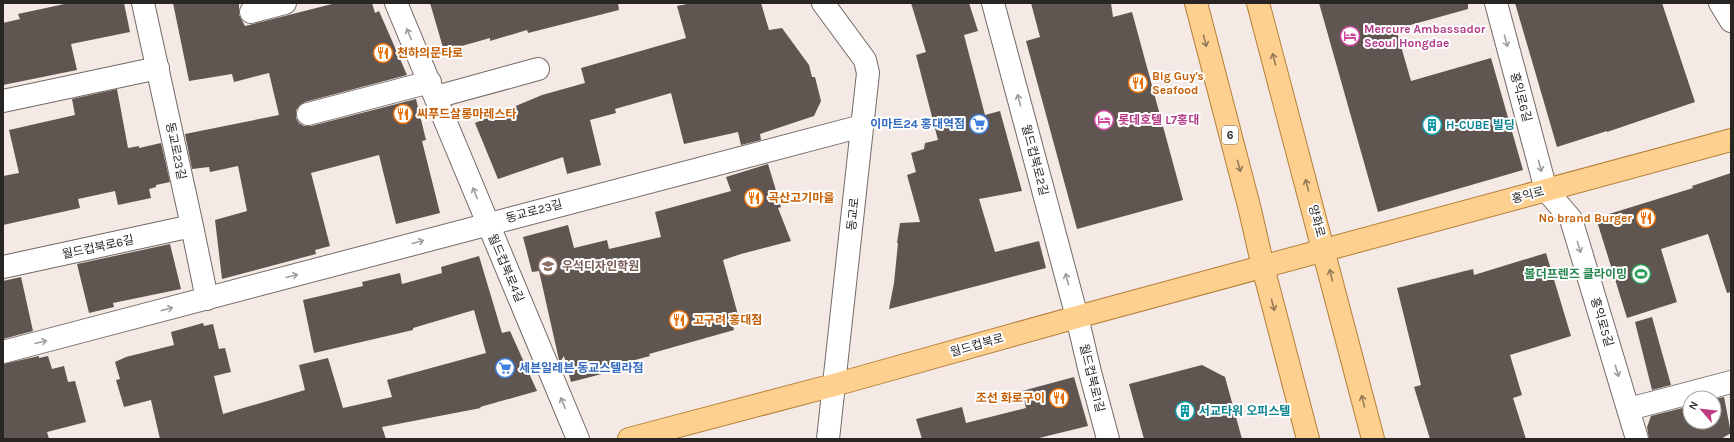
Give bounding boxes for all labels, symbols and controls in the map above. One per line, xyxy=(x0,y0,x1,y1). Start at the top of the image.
place label: Mercure Ambassador Seoul Hongdae xyxy=(1364,22,1486,50)
hotel icon: Mercure Ambassador Seoul Hongdae xyxy=(1339,25,1361,47)
one-way arrow xyxy=(405,28,412,40)
one-way arrow xyxy=(1202,34,1210,47)
one-way arrow xyxy=(1503,34,1510,47)
restaurant icon: 천하의문타로 xyxy=(372,42,394,64)
place label: 천하의문타로 xyxy=(397,46,463,60)
one-way arrow xyxy=(1269,53,1277,66)
place label: Big Guy's Seafood xyxy=(1152,69,1204,97)
street label: 홍익로6길 xyxy=(1508,71,1534,123)
restaurant icon: Big Guy's Seafood xyxy=(1127,72,1149,94)
one-way arrow xyxy=(1014,93,1022,106)
restaurant icon: 씨푸드살롱마레스타 xyxy=(392,103,414,125)
place label: 씨푸드살롱마레스타 xyxy=(417,107,516,121)
hotel icon: 롯데호텔 L7홍대 xyxy=(1093,109,1115,131)
supermarket icon: 이마트24 홍대역점 xyxy=(968,113,990,135)
place label: 롯데호텔 L7홍대 xyxy=(1118,113,1199,127)
building icon: H-CUBE 빌딩 xyxy=(1421,114,1443,136)
place label: 이마트24 홍대역점 xyxy=(870,117,965,131)
place label: H-CUBE 빌딩 xyxy=(1446,118,1515,132)
street label: 동교로23길 xyxy=(163,121,189,181)
street label: 월드컵북로2길 xyxy=(1019,123,1051,197)
road number: 6 xyxy=(1222,126,1238,144)
one-way arrow xyxy=(1536,159,1544,172)
one-way arrow xyxy=(1235,160,1243,173)
one-way arrow xyxy=(1303,179,1311,192)
street label: 홍익로 xyxy=(1510,184,1546,206)
one-way arrow xyxy=(471,187,478,199)
restaurant icon: 곡산고기마을 xyxy=(743,187,765,209)
place label: 곡산고기마을 xyxy=(768,191,834,205)
street label: 동교로23길 xyxy=(504,197,564,225)
street label: 동교로 xyxy=(844,197,862,231)
street label: 양화로 xyxy=(1306,203,1328,239)
restaurant icon: No brand Burger xyxy=(1635,207,1657,229)
place label: No brand Burger xyxy=(1539,211,1632,225)
street label: 월드컵북로4길 xyxy=(485,232,527,304)
street label: 월드컵북로6길 xyxy=(61,233,135,261)
one-way arrow xyxy=(411,238,424,245)
one-way arrow xyxy=(1576,240,1583,253)
school or university icon: 우석디자인학원 xyxy=(537,255,559,277)
place label: 우석디자인학원 xyxy=(562,259,639,273)
sports icon: 볼더프렌즈 클라이밍 xyxy=(1630,263,1652,285)
place label: 볼더프렌즈 클라이밍 xyxy=(1525,267,1627,281)
one-way arrow xyxy=(1327,269,1334,282)
one-way arrow xyxy=(286,272,299,279)
one-way arrow xyxy=(1063,273,1070,286)
street label: 홍익로5길 xyxy=(1588,296,1616,348)
one-way arrow xyxy=(1270,298,1277,311)
one-way arrow xyxy=(160,305,173,313)
restaurant icon: 고구려 홍대점 xyxy=(668,309,690,331)
place label: 고구려 홍대점 xyxy=(693,313,762,327)
street label: 월드컵북로 xyxy=(949,331,1005,359)
one-way arrow xyxy=(34,338,47,345)
street label: 월드컵북로1길 xyxy=(1077,342,1107,414)
supermarket icon: 세븐일레븐 동교스텔라점 xyxy=(494,357,516,379)
place label: 세븐일레븐 동교스텔라점 xyxy=(519,361,643,375)
one-way arrow xyxy=(1614,364,1621,377)
restaurant icon: 조선 화로구이 xyxy=(1048,387,1070,409)
north arrow xyxy=(1682,390,1722,430)
place label: 조선 화로구이 xyxy=(976,391,1045,405)
one-way arrow xyxy=(1359,395,1367,408)
one-way arrow xyxy=(559,398,566,410)
text: N xyxy=(1686,399,1701,412)
building icon: 서교타워 오피스텔 xyxy=(1174,400,1196,422)
place label: 서교타워 오피스텔 xyxy=(1199,404,1290,418)

